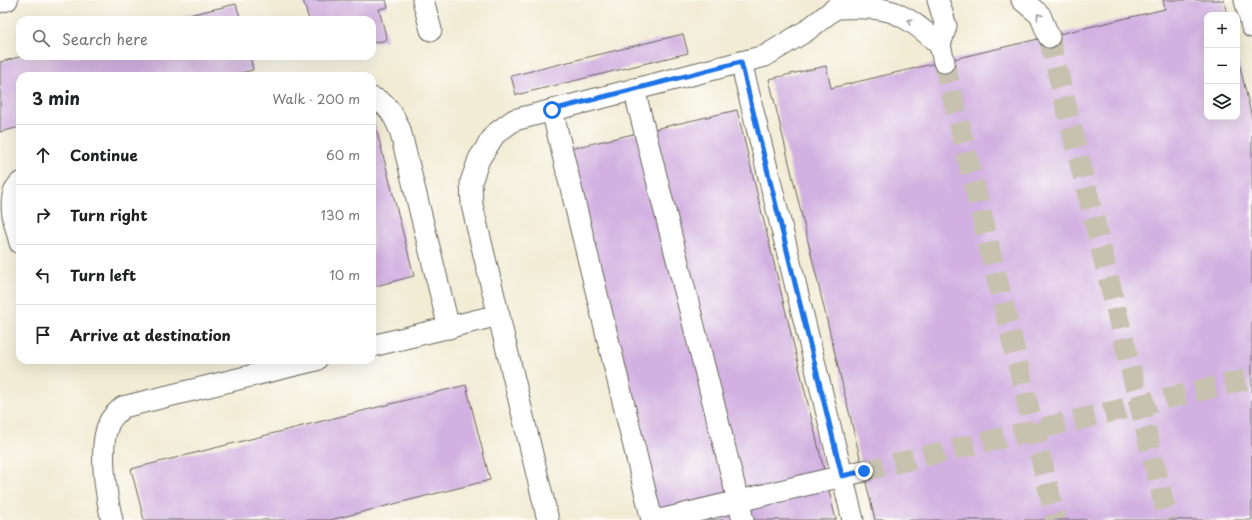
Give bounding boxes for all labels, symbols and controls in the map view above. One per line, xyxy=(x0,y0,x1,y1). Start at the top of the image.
map controls xyxy=(1204,12,1240,120)
button: + xyxy=(1204,12,1240,48)
one-way arrow xyxy=(1036,13,1043,20)
search box xyxy=(16,16,376,60)
one-way arrow xyxy=(907,18,914,26)
icon: search xyxy=(30,27,52,49)
text: Search here xyxy=(62,27,148,50)
button: − xyxy=(1204,48,1240,84)
button: layers xyxy=(1204,84,1240,120)
text: 3 min xyxy=(32,85,80,111)
text: Walk · 200 m xyxy=(272,89,360,108)
route start xyxy=(543,101,561,119)
text: Continue xyxy=(70,143,138,166)
icon: ahead xyxy=(32,144,54,166)
text: 60 m xyxy=(326,145,360,164)
text: Turn right xyxy=(70,203,147,226)
icon: right xyxy=(32,204,54,226)
text: 130 m xyxy=(321,205,360,224)
text: Turn left xyxy=(70,263,136,286)
icon: left xyxy=(32,264,54,286)
text: 10 m xyxy=(330,265,360,284)
text: Arrive at destination xyxy=(70,323,231,346)
icon: arrive xyxy=(32,324,54,346)
route end xyxy=(855,462,873,480)

